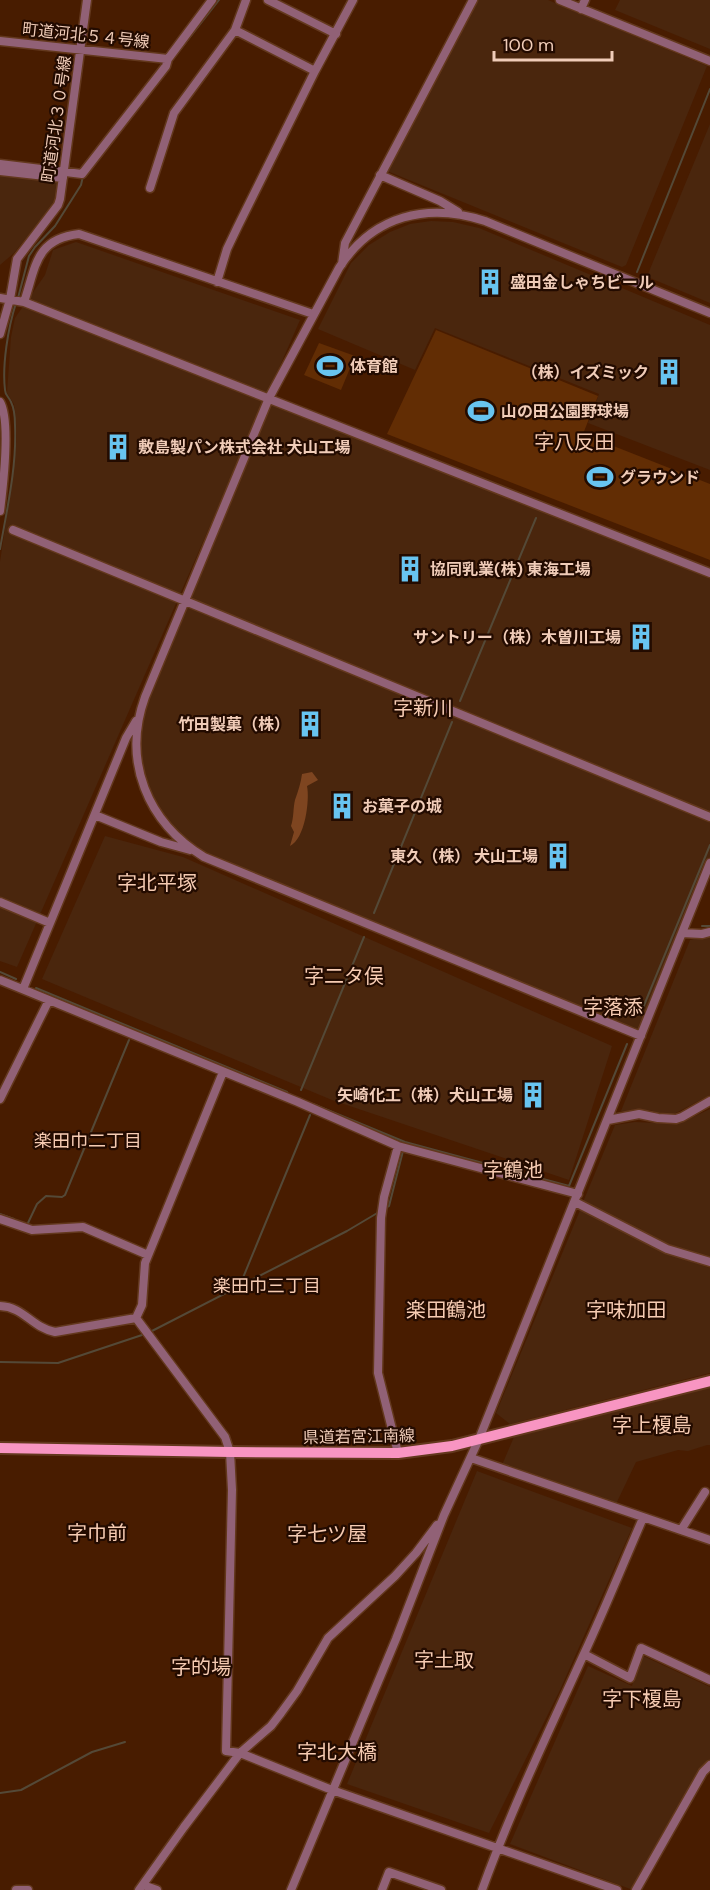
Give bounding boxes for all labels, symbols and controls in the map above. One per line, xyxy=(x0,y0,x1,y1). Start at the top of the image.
street label: 町道河北５４号線 xyxy=(21,18,151,53)
scale bar xyxy=(494,24,612,62)
text: 100 m xyxy=(503,33,554,57)
street label: 町道河北３０号線 xyxy=(37,54,76,184)
building icon: 盛田金しゃちビール xyxy=(475,267,505,297)
place label: 盛田金しゃちビール xyxy=(510,272,654,293)
sports icon: 体育館 xyxy=(315,351,345,381)
place label: 体育館 xyxy=(350,356,398,377)
building icon: （株）イズミック xyxy=(654,357,684,387)
place label: （株）イズミック xyxy=(521,362,649,383)
sports icon: 山の田公園野球場 xyxy=(466,396,496,426)
place label: 山の田公園野球場 xyxy=(501,401,629,422)
district label: 字八反田 xyxy=(534,429,614,455)
building icon: 敷島製パン株式会社 犬山工場 xyxy=(103,432,133,462)
place label: 敷島製パン株式会社 犬山工場 xyxy=(138,437,351,458)
sports icon: グラウンド xyxy=(585,462,615,492)
place label: グラウンド xyxy=(620,467,700,488)
building icon: 協同乳業(株) 東海工場 xyxy=(395,554,425,584)
place label: 協同乳業(株) 東海工場 xyxy=(430,559,591,580)
building icon: サントリー（株）木曽川工場 xyxy=(626,622,656,652)
place label: サントリー（株）木曽川工場 xyxy=(413,627,621,648)
district label: 字新川 xyxy=(393,695,453,721)
building icon: 竹田製菓（株） xyxy=(295,709,325,739)
place label: 竹田製菓（株） xyxy=(178,714,290,735)
building icon: お菓子の城 xyxy=(327,791,357,821)
place label: お菓子の城 xyxy=(362,796,442,817)
building icon: 東久（株） 犬山工場 xyxy=(543,841,573,871)
place label: 東久（株） 犬山工場 xyxy=(390,846,538,867)
district label: 字北平塚 xyxy=(117,870,197,896)
district label: 字二タ俣 xyxy=(304,963,384,989)
district label: 字落添 xyxy=(583,994,643,1020)
building icon: 矢崎化工（株）犬山工場 xyxy=(518,1080,548,1110)
place label: 矢崎化工（株）犬山工場 xyxy=(337,1085,513,1106)
district label: 楽田巾二丁目 xyxy=(34,1129,142,1153)
district label: 字鶴池 xyxy=(483,1157,543,1183)
district label: 楽田巾三丁目 xyxy=(213,1274,321,1298)
district label: 楽田鶴池 xyxy=(406,1297,486,1323)
district label: 字味加田 xyxy=(586,1297,666,1323)
district label: 字上榎島 xyxy=(612,1412,692,1438)
street label: 県道若宮江南線 xyxy=(303,1425,415,1448)
district label: 字巾前 xyxy=(67,1520,127,1546)
district label: 字七ツ屋 xyxy=(287,1521,367,1547)
district label: 字土取 xyxy=(414,1647,474,1673)
district label: 字的場 xyxy=(171,1654,231,1680)
district label: 字下榎島 xyxy=(602,1686,682,1712)
district label: 字北大橋 xyxy=(297,1739,377,1765)

